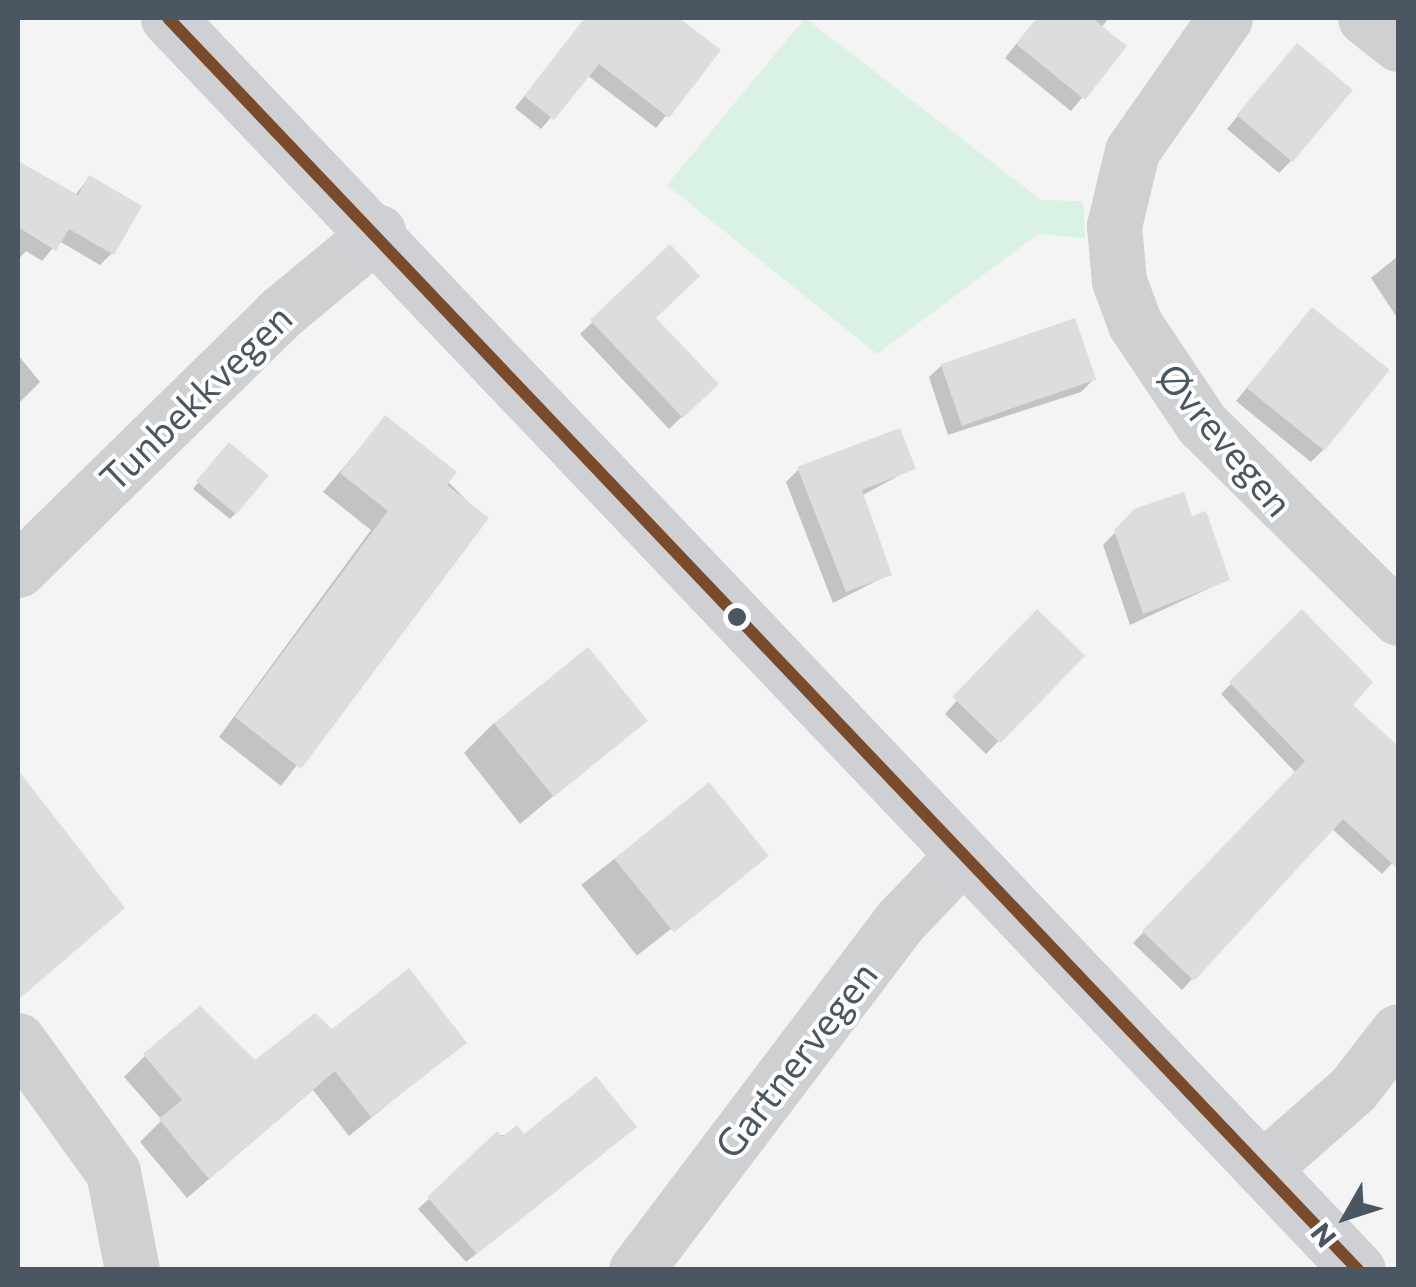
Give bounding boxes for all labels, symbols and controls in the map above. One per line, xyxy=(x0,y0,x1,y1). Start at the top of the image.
street label: Tunbekkvegen xyxy=(90,294,300,500)
street label: Øvrevegen xyxy=(1149,353,1303,525)
unlabelled marker xyxy=(727,607,747,627)
street label: Gartnervegen xyxy=(704,952,886,1166)
north arrow xyxy=(1296,1167,1396,1267)
text: N xyxy=(1303,1217,1343,1255)

